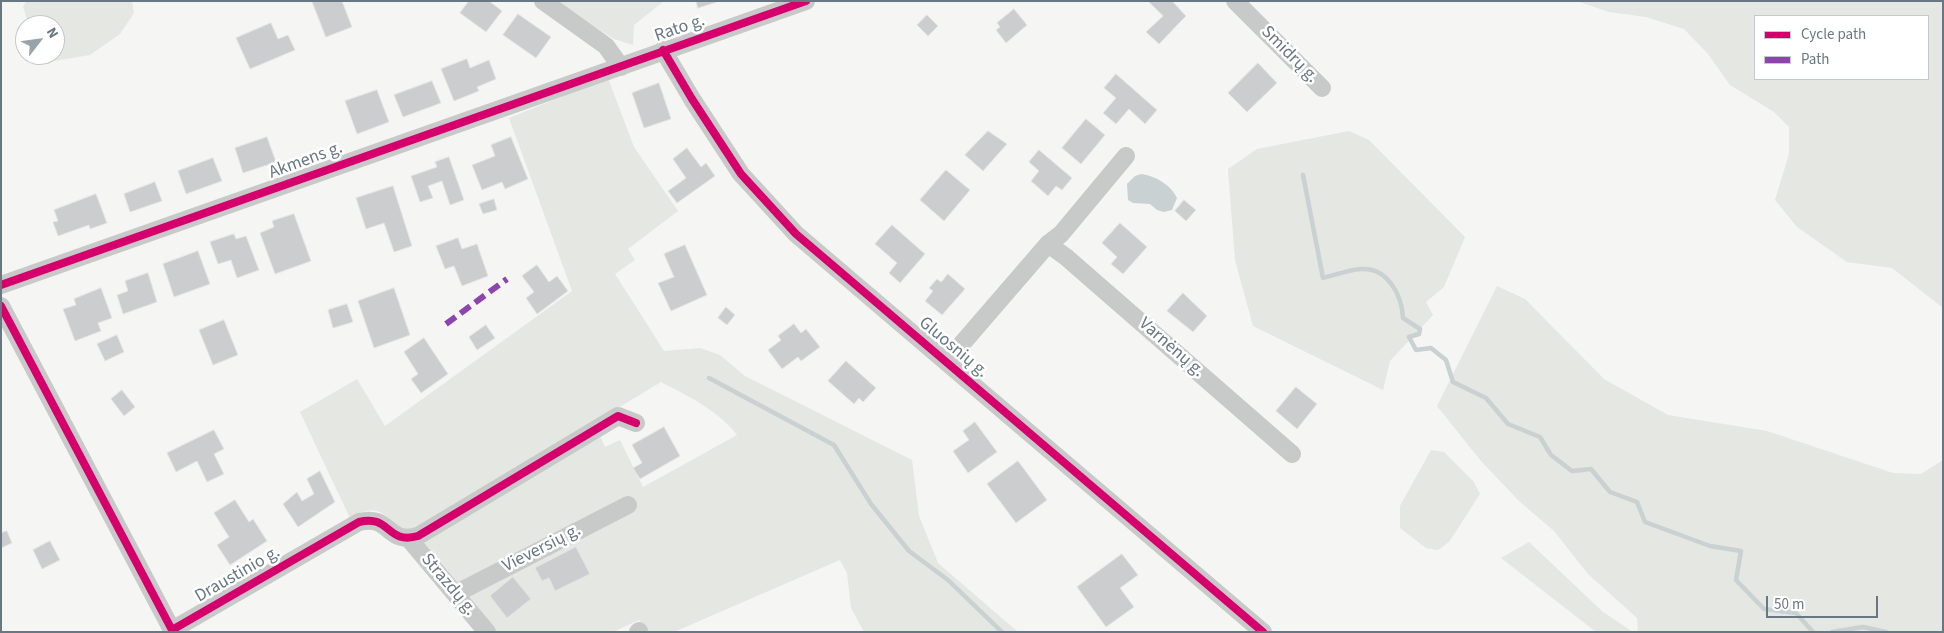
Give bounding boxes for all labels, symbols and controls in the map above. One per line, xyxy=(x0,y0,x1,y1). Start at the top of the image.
street label: Rato g. xyxy=(652,10,708,48)
north arrow xyxy=(15,15,65,65)
legend xyxy=(1754,15,1929,80)
street label: Smidrų g. xyxy=(1256,22,1322,88)
text: N xyxy=(41,24,63,42)
text: Cycle path xyxy=(1801,24,1866,45)
text: Path xyxy=(1801,49,1829,70)
street label: Akmens g. xyxy=(266,138,346,184)
street label: Gluosnių g. xyxy=(914,313,992,383)
street label: Varnėnų g. xyxy=(1134,314,1208,382)
street label: Vieversių g. xyxy=(499,520,585,578)
street label: Draustinio g. xyxy=(192,542,284,608)
street label: Strazdų g. xyxy=(416,549,480,621)
scale bar xyxy=(1769,586,1882,618)
text: 50 m xyxy=(1774,594,1804,615)

